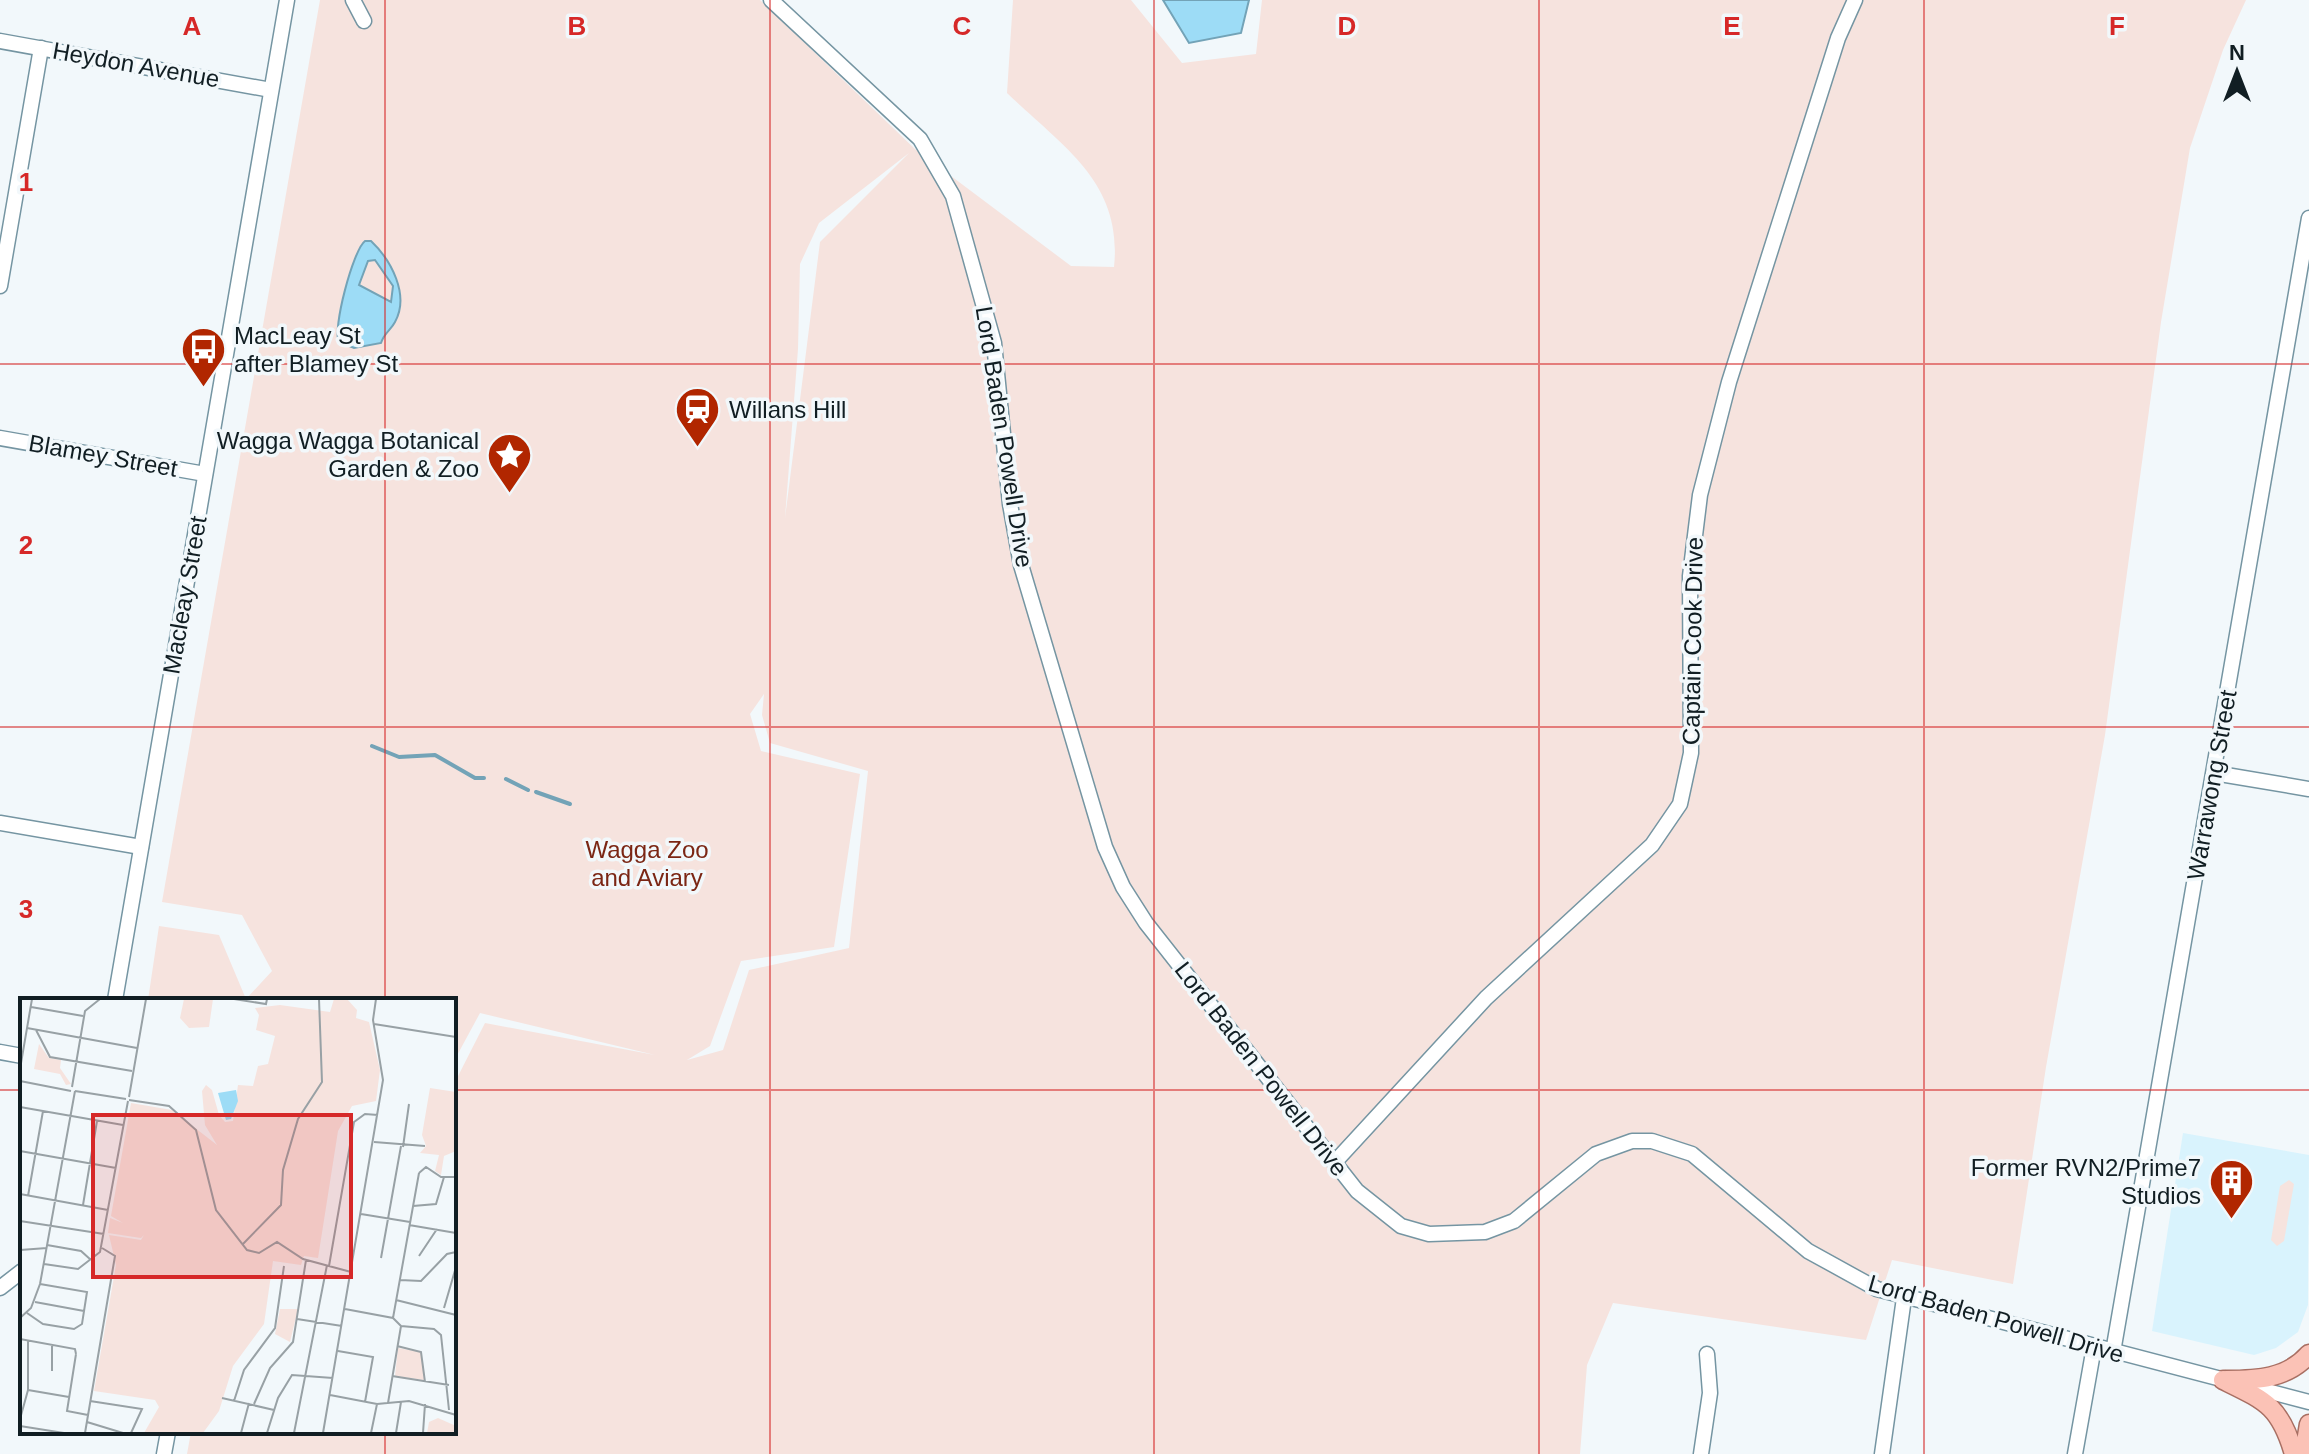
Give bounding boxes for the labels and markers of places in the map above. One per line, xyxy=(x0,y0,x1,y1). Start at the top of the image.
place label: MacLeay St after Blamey St xyxy=(234,322,398,377)
bus stop icon: MacLeay St after Blamey St xyxy=(179,326,227,389)
station icon: Willans Hill xyxy=(674,386,722,449)
place label: Willans Hill xyxy=(729,396,846,423)
place label: Wagga Wagga Botanical Garden & Zoo xyxy=(217,427,479,482)
place icon: Wagga Wagga Botanical Garden & Zoo xyxy=(486,431,534,494)
place label: Former RVN2/Prime7 Studios xyxy=(1971,1154,2201,1209)
building icon: Former RVN2/Prime7 Studios xyxy=(2208,1158,2256,1221)

